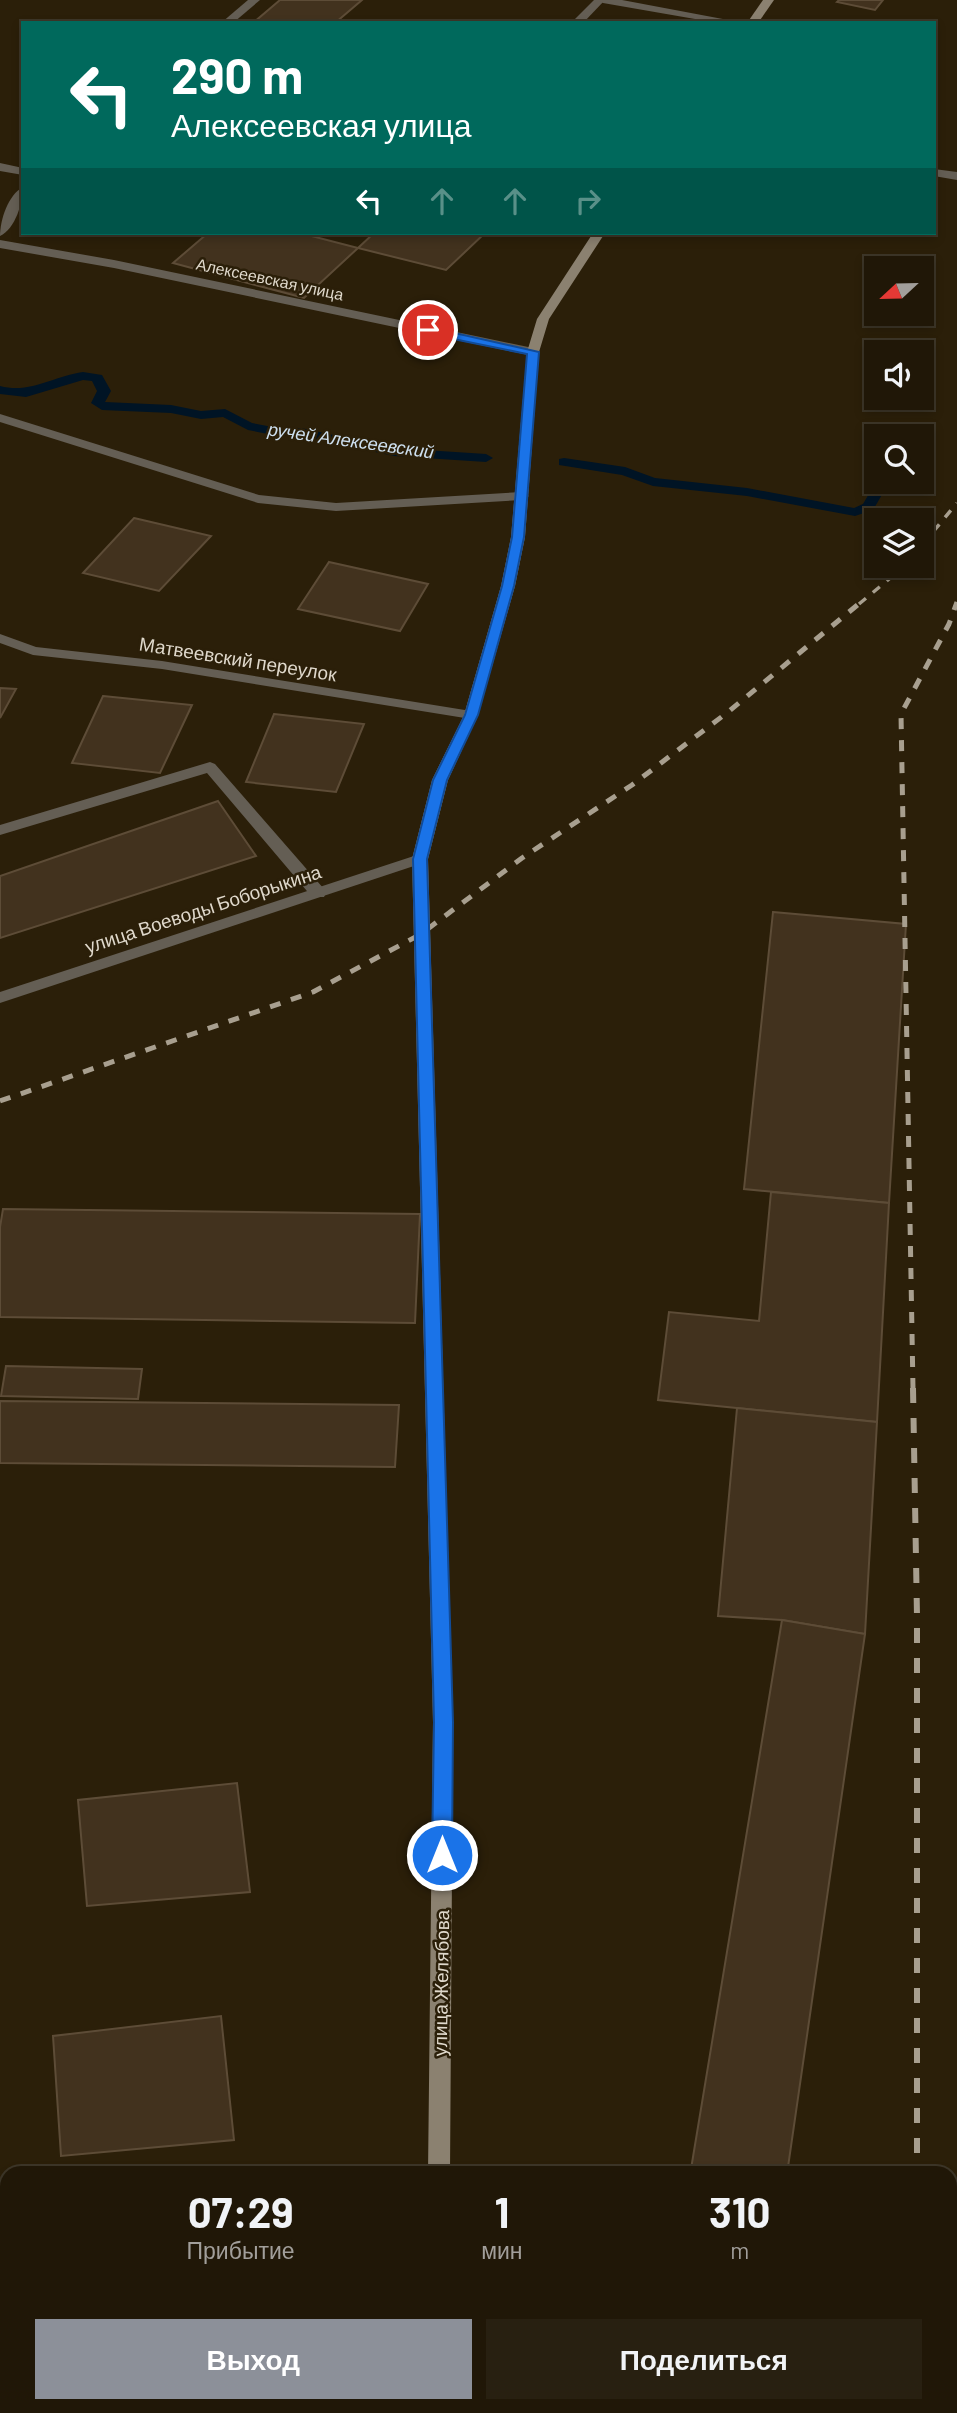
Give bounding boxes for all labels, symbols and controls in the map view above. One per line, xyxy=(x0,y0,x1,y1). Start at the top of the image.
text: 290 m xyxy=(171,45,303,104)
icon: left xyxy=(56,49,147,140)
text: Алексеевская улица xyxy=(171,105,472,143)
icon: left xyxy=(350,182,388,220)
icon: ahead xyxy=(423,182,461,220)
icon: ahead xyxy=(496,182,534,220)
icon: right xyxy=(569,182,607,220)
street label: Алексеевская улица xyxy=(195,254,346,303)
north arrow xyxy=(864,256,934,326)
map controls xyxy=(864,256,934,578)
pin xyxy=(398,300,458,360)
icon: arrive xyxy=(409,311,447,349)
button: sound xyxy=(864,340,934,410)
water label: ручей Алексеевский xyxy=(266,417,435,463)
button: search xyxy=(864,424,934,494)
button: layers xyxy=(864,508,934,578)
street label: Матвеевский переулок xyxy=(138,632,339,686)
street label: улица Воеводы Боборыкина xyxy=(82,859,324,958)
position arrow xyxy=(405,1818,479,1892)
street label: улица Желябова xyxy=(428,1909,453,2056)
text: 07:29 xyxy=(188,2186,294,2236)
text: 1 xyxy=(494,2186,509,2236)
text: 310 xyxy=(709,2186,770,2236)
text: Прибытие xyxy=(187,2236,295,2264)
text: мин xyxy=(481,2236,523,2264)
text: m xyxy=(730,2236,749,2264)
button: Выход xyxy=(35,2319,472,2399)
button: Поделиться xyxy=(486,2319,922,2399)

